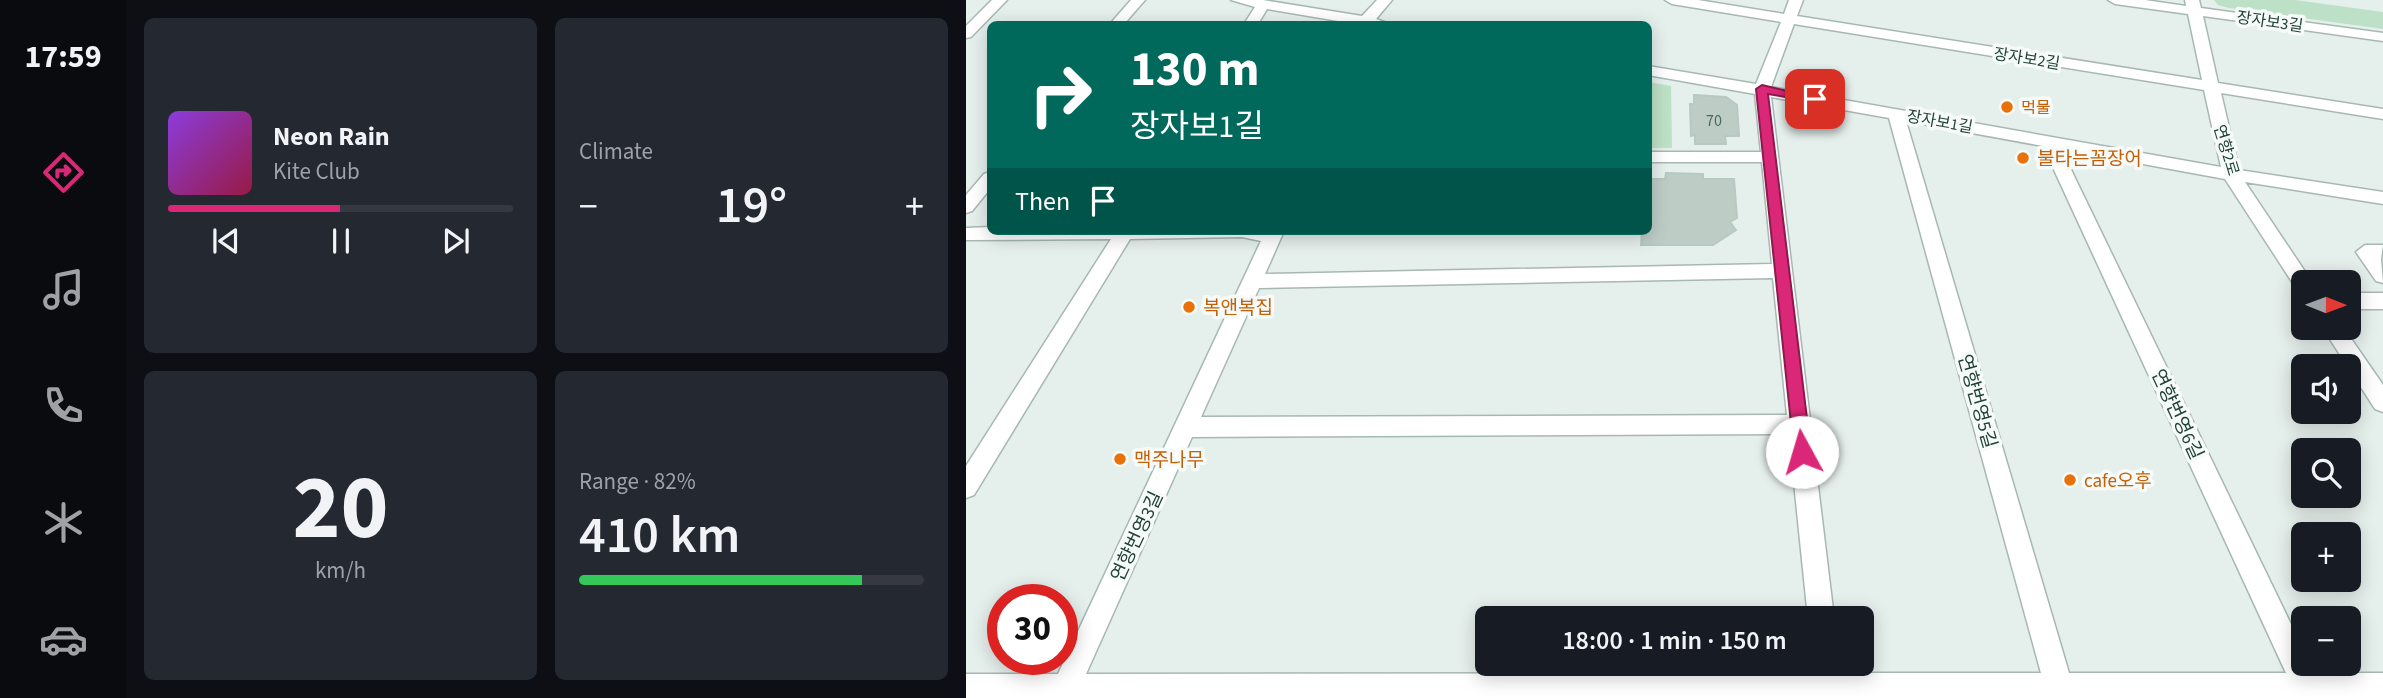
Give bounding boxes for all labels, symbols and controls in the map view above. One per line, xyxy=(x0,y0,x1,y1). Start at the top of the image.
street label: 장자보3길 xyxy=(2235,6,2304,38)
text: 17:59 xyxy=(24,34,102,80)
text: 130 m xyxy=(1130,35,1259,105)
street label: 장자보2길 xyxy=(1992,43,2062,75)
icon: right xyxy=(1015,49,1106,140)
pin xyxy=(1785,69,1845,129)
icon: arrive xyxy=(1796,80,1834,118)
place label: 먹물 xyxy=(2021,97,2050,119)
marker: 먹물 xyxy=(1999,99,2015,115)
text: 장자보1길 xyxy=(1130,104,1264,150)
street label: 장자보1길 xyxy=(1905,105,1975,139)
house number: 70 xyxy=(1706,110,1722,132)
text: Neon Rain xyxy=(273,118,390,155)
street label: 연향2로 xyxy=(2208,122,2244,179)
text: Climate xyxy=(579,135,653,168)
place label: 불타는꼼장어 xyxy=(2037,146,2142,173)
icon: directions xyxy=(39,148,88,197)
marker: 불타는꼼장어 xyxy=(2015,150,2031,166)
text: Kite Club xyxy=(273,155,360,188)
text: 19° xyxy=(716,169,787,243)
text: − xyxy=(579,180,598,234)
text: + xyxy=(905,180,924,234)
icon: arrive xyxy=(1084,182,1122,220)
text: Then xyxy=(1015,183,1070,220)
icon: previous xyxy=(207,222,245,260)
icon: pause xyxy=(322,222,360,260)
icon: next xyxy=(437,222,475,260)
icon: music xyxy=(39,265,88,314)
north arrow xyxy=(2291,270,2361,340)
map controls xyxy=(2291,270,2361,676)
place label: 복앤복집 xyxy=(1203,295,1273,322)
marker: 복앤복집 xyxy=(1181,299,1197,315)
street label: 연향번영5길 xyxy=(1950,351,2003,452)
button: sound xyxy=(2291,354,2361,424)
street label: 연향번영6길 xyxy=(2144,365,2209,464)
icon: phone xyxy=(39,381,88,430)
position arrow xyxy=(1765,415,1839,489)
button: search xyxy=(2291,438,2361,508)
text: 20 xyxy=(292,444,389,573)
place label: 맥주나무 xyxy=(1134,447,1204,474)
marker: 맥주나무 xyxy=(1112,451,1128,467)
text: Range · 82% xyxy=(579,465,696,498)
place label: cafe오후 xyxy=(2084,468,2152,495)
marker: cafe오후 xyxy=(2062,472,2078,488)
street label: 연향번영3길 xyxy=(1105,487,1170,586)
icon: climate xyxy=(39,498,88,547)
text: 410 km xyxy=(579,499,740,573)
button: + xyxy=(2291,522,2361,592)
text: km/h xyxy=(315,554,366,587)
speed limit sign: 30 xyxy=(987,584,1078,675)
button: − xyxy=(2291,606,2361,676)
icon: car xyxy=(39,615,88,664)
text: 18:00 · 1 min · 150 m xyxy=(1562,622,1787,659)

